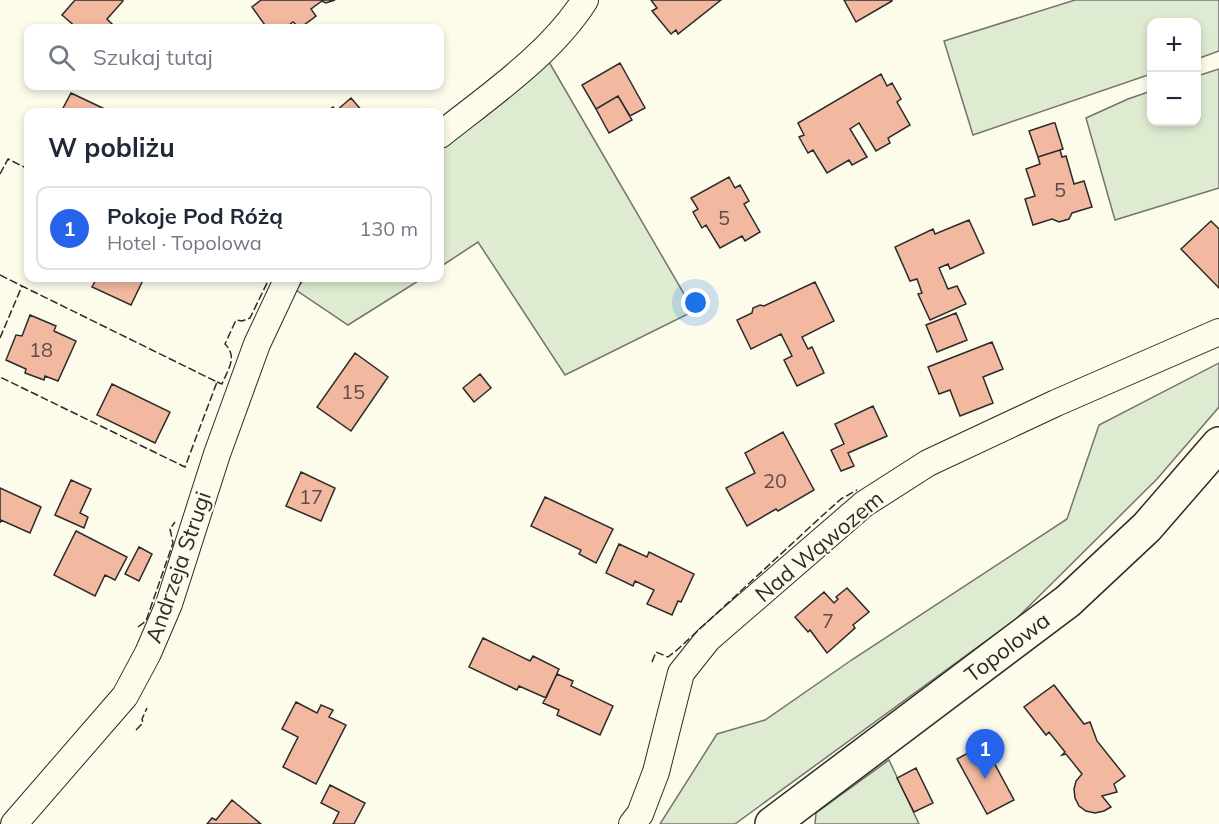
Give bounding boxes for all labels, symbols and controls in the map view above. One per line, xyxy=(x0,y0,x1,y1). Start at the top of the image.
map controls xyxy=(1147,18,1201,126)
button: + xyxy=(1147,18,1201,72)
search box xyxy=(24,24,444,90)
icon: search xyxy=(45,41,78,74)
text: Szukaj tutaj xyxy=(93,43,213,71)
button: − xyxy=(1147,72,1201,126)
text: W pobliżu xyxy=(48,131,175,164)
house number: 5 xyxy=(1054,177,1066,202)
text: Pokoje Pod Różą xyxy=(107,202,283,230)
house number: 5 xyxy=(718,205,730,230)
text: 1 xyxy=(64,216,76,241)
text: 130 m xyxy=(359,216,418,241)
text: Hotel · Topolowa xyxy=(107,230,262,255)
your location xyxy=(681,288,710,317)
house number: 18 xyxy=(29,337,53,362)
house number: 15 xyxy=(341,379,365,404)
house number: 20 xyxy=(763,468,787,493)
house number: 17 xyxy=(299,484,323,509)
street label: Nad Wąwozem xyxy=(749,484,889,608)
street label: Andrzeja Strugi xyxy=(139,488,217,646)
street label: Topolowa xyxy=(959,606,1055,688)
house number: 7 xyxy=(822,608,834,633)
pin: 1 xyxy=(966,730,1004,779)

